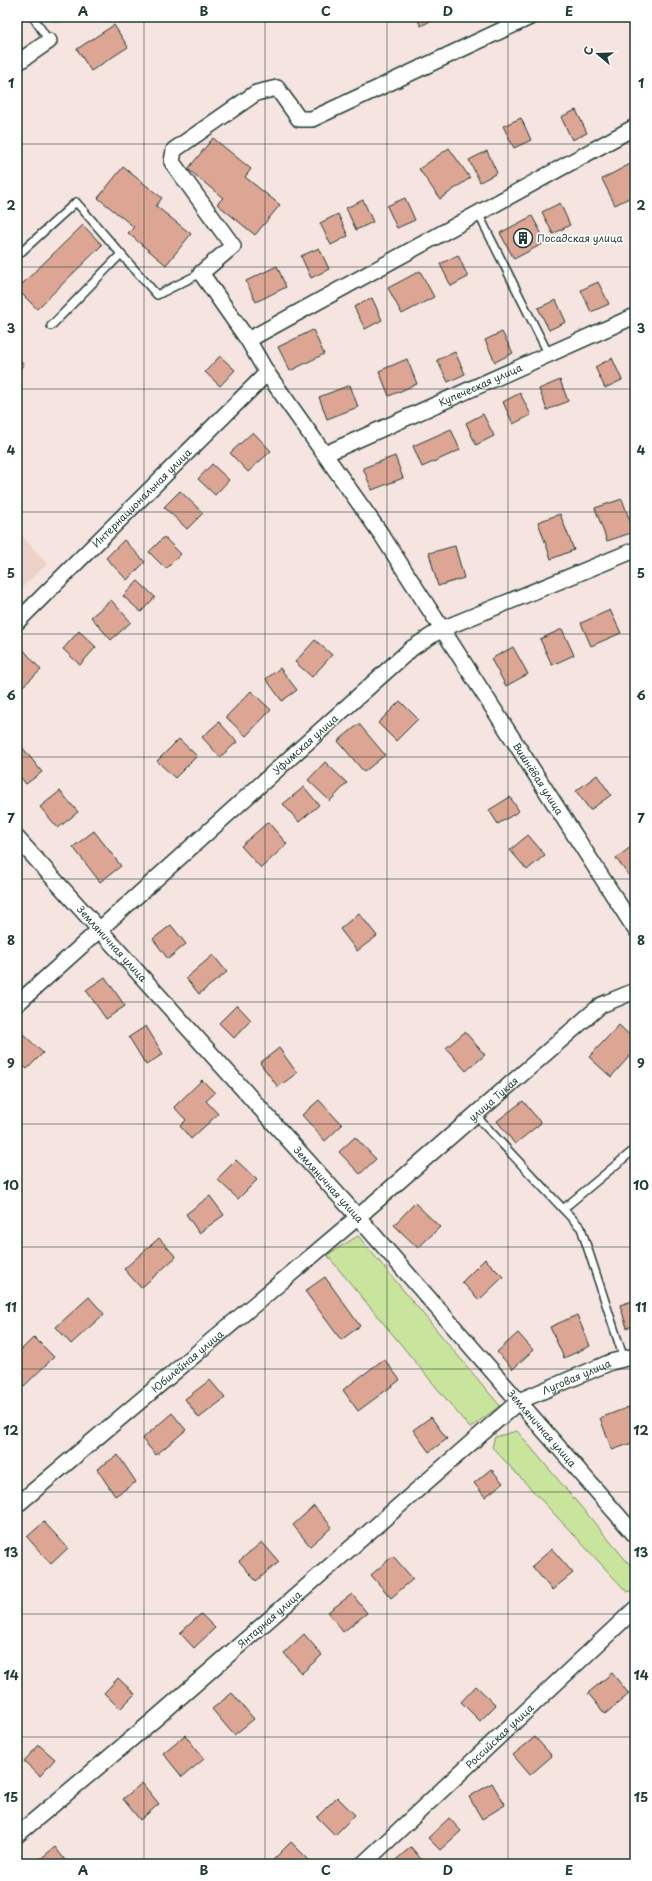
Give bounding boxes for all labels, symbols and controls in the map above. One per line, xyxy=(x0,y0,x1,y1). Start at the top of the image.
text: A xyxy=(78,1,88,20)
text: B xyxy=(200,1,209,20)
text: C xyxy=(321,1,331,20)
text: D xyxy=(443,1,453,20)
text: E xyxy=(565,1,573,20)
north arrow xyxy=(578,34,618,74)
text: С xyxy=(579,44,597,57)
text: 1 xyxy=(8,73,14,92)
text: 1 xyxy=(638,73,644,92)
text: 2 xyxy=(6,195,16,214)
text: 2 xyxy=(636,195,646,214)
building icon: Посадская улица xyxy=(512,227,534,249)
place label: Посадская улица xyxy=(537,230,624,245)
text: 3 xyxy=(7,318,16,337)
text: 3 xyxy=(637,318,646,337)
street label: Купеческая улица xyxy=(436,359,525,410)
text: 4 xyxy=(7,440,16,459)
text: 4 xyxy=(637,440,646,459)
street label: Интернациональная улица xyxy=(88,444,195,550)
text: 5 xyxy=(7,563,15,582)
text: 5 xyxy=(637,563,645,582)
text: 6 xyxy=(6,685,16,704)
text: 6 xyxy=(636,685,646,704)
street label: Уфимская улица xyxy=(269,710,341,777)
street label: Вишнёвая улица xyxy=(510,739,568,818)
text: 7 xyxy=(7,808,15,827)
text: 7 xyxy=(637,808,645,827)
street label: Земляничная улица xyxy=(74,902,151,985)
text: 8 xyxy=(7,930,15,949)
text: 8 xyxy=(637,930,645,949)
text: 9 xyxy=(7,1053,15,1072)
text: 9 xyxy=(637,1053,645,1072)
street label: улица Тукая xyxy=(465,1073,521,1124)
street label: Земляничная улица xyxy=(291,1143,368,1226)
text: 10 xyxy=(3,1175,19,1194)
text: 10 xyxy=(633,1175,649,1194)
text: 11 xyxy=(5,1297,17,1316)
text: 11 xyxy=(635,1297,647,1316)
street label: Юбилейная улица xyxy=(148,1326,227,1395)
street label: Луговая улица xyxy=(539,1355,614,1397)
street label: Земляничная улица xyxy=(505,1386,581,1470)
text: 12 xyxy=(3,1420,19,1439)
text: 12 xyxy=(633,1420,649,1439)
text: 13 xyxy=(4,1542,19,1561)
text: 13 xyxy=(634,1542,649,1561)
street label: Янтарная улица xyxy=(234,1586,305,1651)
text: 14 xyxy=(3,1665,19,1684)
text: 14 xyxy=(633,1665,649,1684)
street label: Российская улица xyxy=(462,1700,537,1771)
text: 15 xyxy=(4,1787,18,1806)
text: 15 xyxy=(634,1787,648,1806)
text: A xyxy=(78,1860,88,1879)
text: B xyxy=(200,1860,209,1879)
text: C xyxy=(321,1860,331,1879)
text: D xyxy=(443,1860,453,1879)
text: E xyxy=(565,1860,573,1879)

